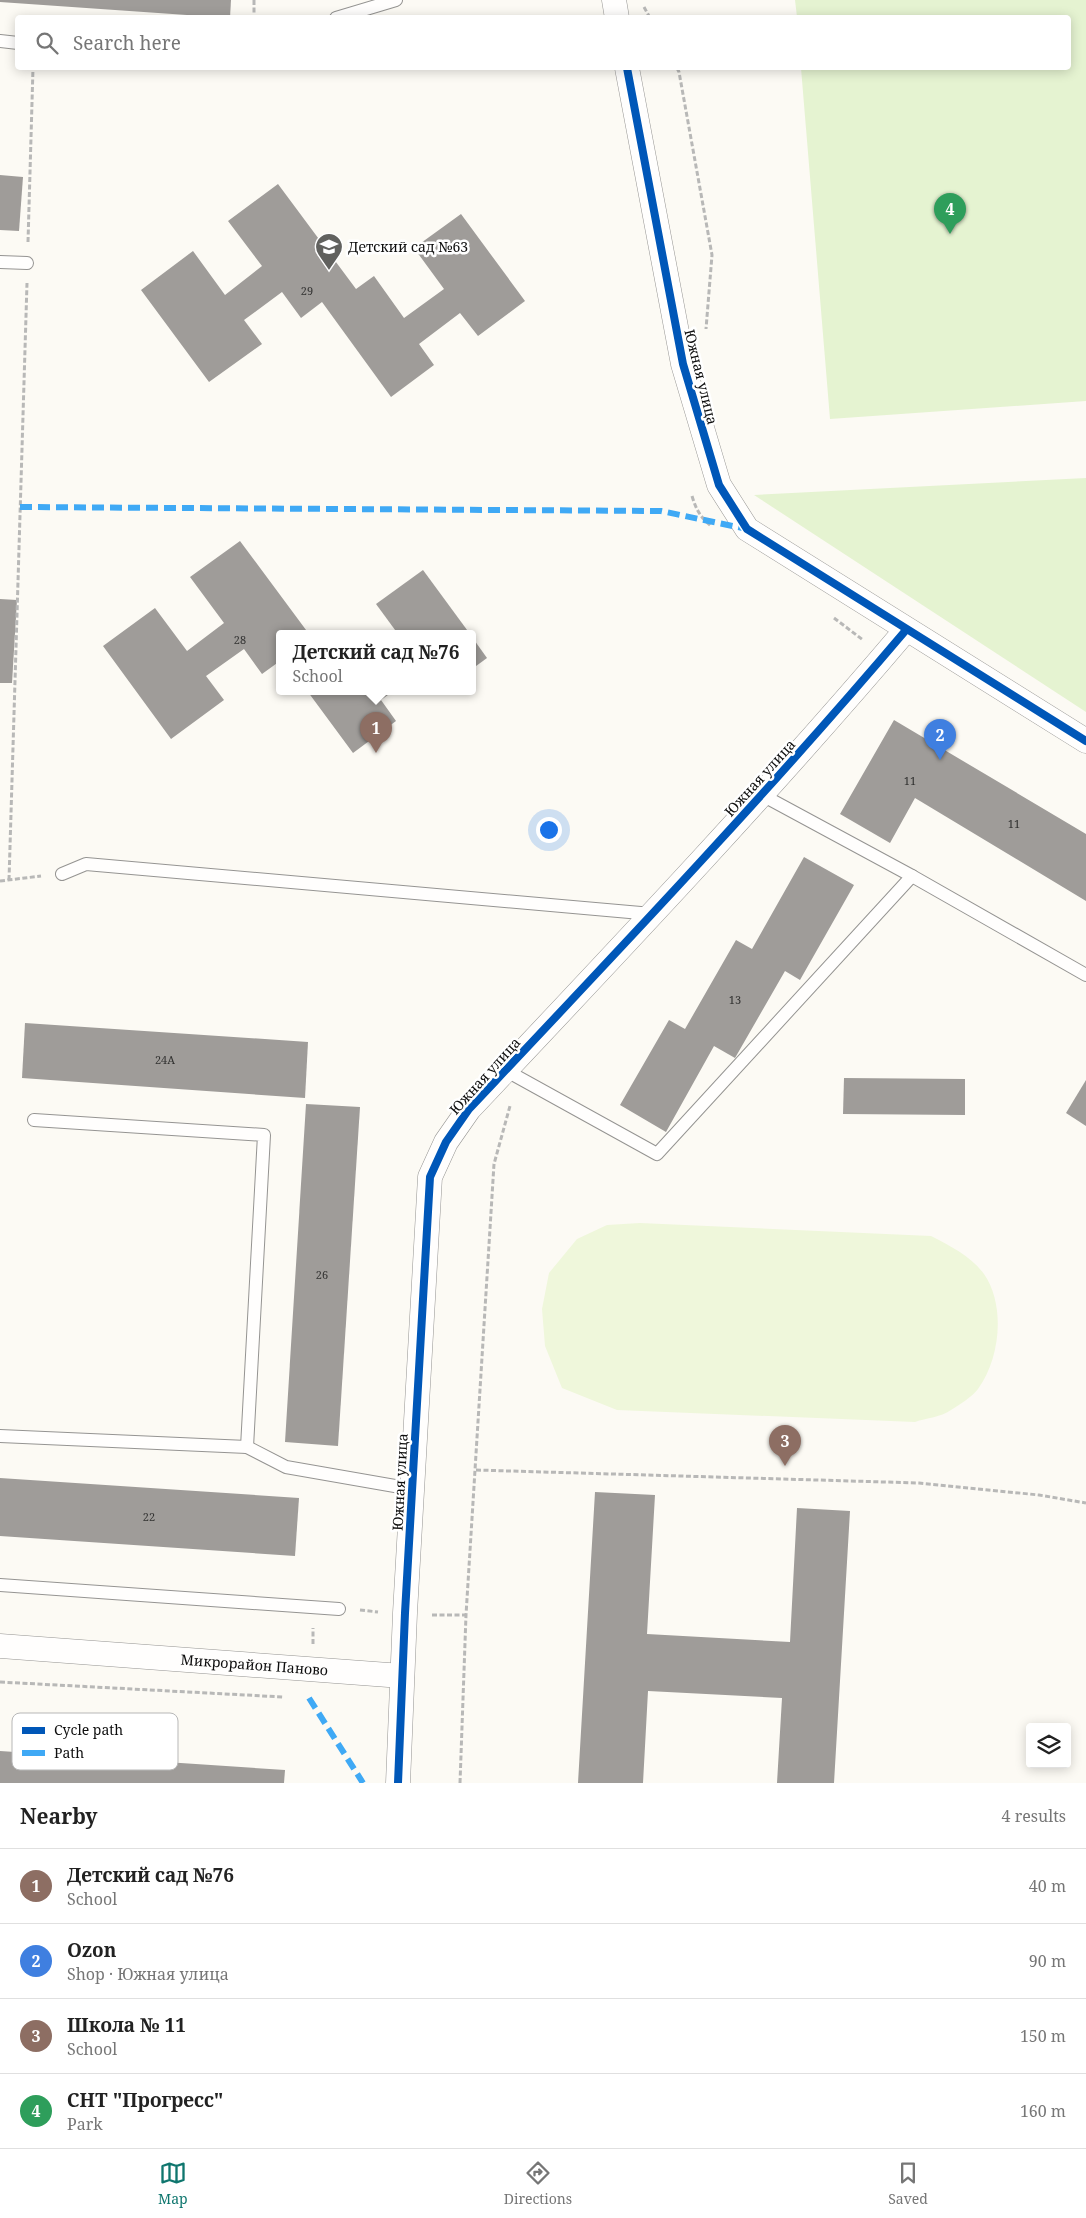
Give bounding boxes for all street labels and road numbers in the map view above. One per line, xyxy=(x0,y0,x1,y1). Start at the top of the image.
street label: Южная улица xyxy=(680,327,723,427)
street label: Южная улица xyxy=(720,735,799,820)
street label: Южная улица xyxy=(445,1033,524,1118)
street label: Южная улица xyxy=(387,1433,412,1531)
street label: Микрорайон Паново xyxy=(180,1650,329,1679)

